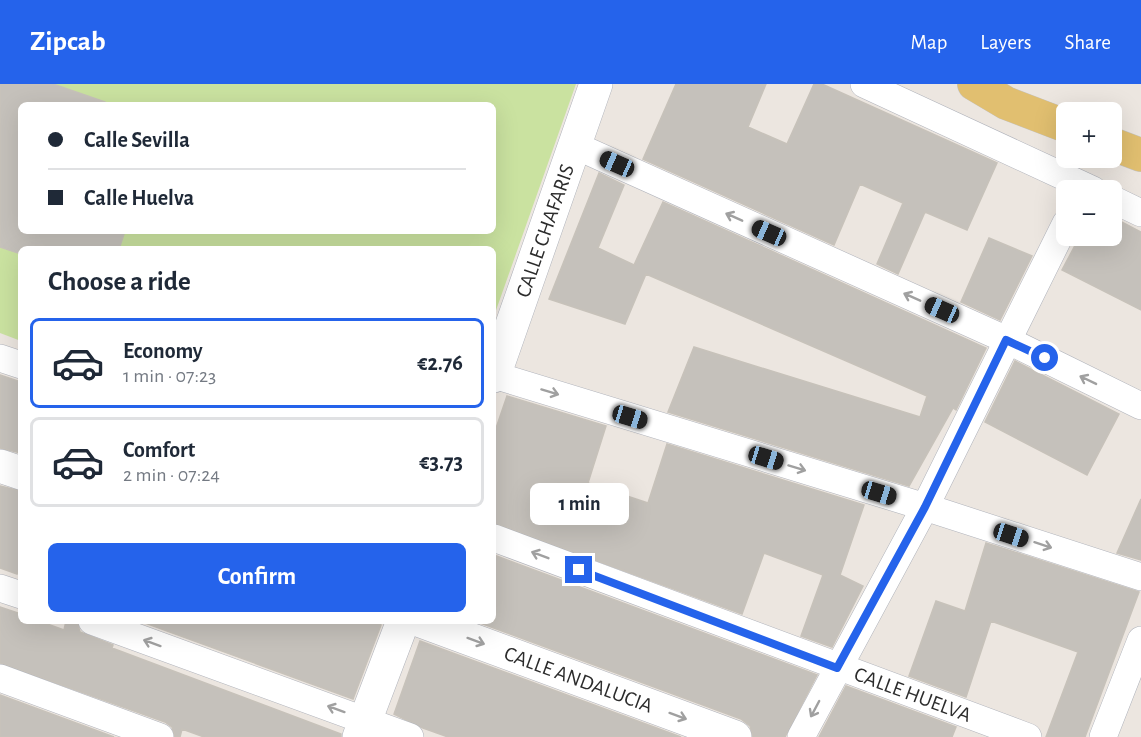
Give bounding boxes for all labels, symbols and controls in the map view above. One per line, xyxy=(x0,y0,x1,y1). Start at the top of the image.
text: Zipcab xyxy=(30,28,106,56)
text: Map xyxy=(911,32,947,53)
text: Layers xyxy=(980,32,1031,53)
text: Share xyxy=(1064,32,1111,53)
map controls xyxy=(1056,102,1122,246)
button: + xyxy=(1056,102,1122,168)
text: Calle Sevilla xyxy=(84,129,190,151)
car xyxy=(597,148,637,180)
street label: CALLE CHAFARIS xyxy=(512,161,578,300)
button: − xyxy=(1056,180,1122,246)
text: Calle Huelva xyxy=(84,187,194,209)
one-way arrow xyxy=(726,211,744,222)
car xyxy=(749,217,789,249)
text: Choose a ride xyxy=(48,268,191,295)
one-way arrow xyxy=(903,291,922,302)
car xyxy=(922,294,962,326)
icon: car xyxy=(51,336,105,390)
text: Economy xyxy=(123,340,203,362)
route start xyxy=(1031,344,1058,371)
text: €2.76 xyxy=(417,352,463,374)
text: 1 min · 07:23 xyxy=(123,366,216,386)
one-way arrow xyxy=(1080,374,1098,385)
one-way arrow xyxy=(540,387,559,398)
car xyxy=(610,403,650,431)
icon: car xyxy=(51,435,105,489)
text: Comfort xyxy=(123,439,195,461)
car xyxy=(746,444,786,472)
text: €3.73 xyxy=(419,451,463,473)
one-way arrow xyxy=(787,463,806,474)
text: 2 min · 07:24 xyxy=(123,465,220,485)
car xyxy=(859,479,899,507)
callout: 1 min xyxy=(530,483,628,525)
text: 1 min xyxy=(558,494,601,514)
car xyxy=(991,521,1031,549)
one-way arrow xyxy=(1033,540,1052,551)
button: Confirm xyxy=(48,543,466,612)
one-way arrow xyxy=(531,549,550,560)
route end xyxy=(565,556,592,583)
one-way arrow xyxy=(144,636,162,647)
one-way arrow xyxy=(466,637,485,648)
street label: CALLE ANDALUCIA xyxy=(501,643,656,717)
street label: CALLE HUELVA xyxy=(851,663,974,726)
one-way arrow xyxy=(809,699,821,717)
one-way arrow xyxy=(327,703,346,714)
one-way arrow xyxy=(669,711,687,722)

